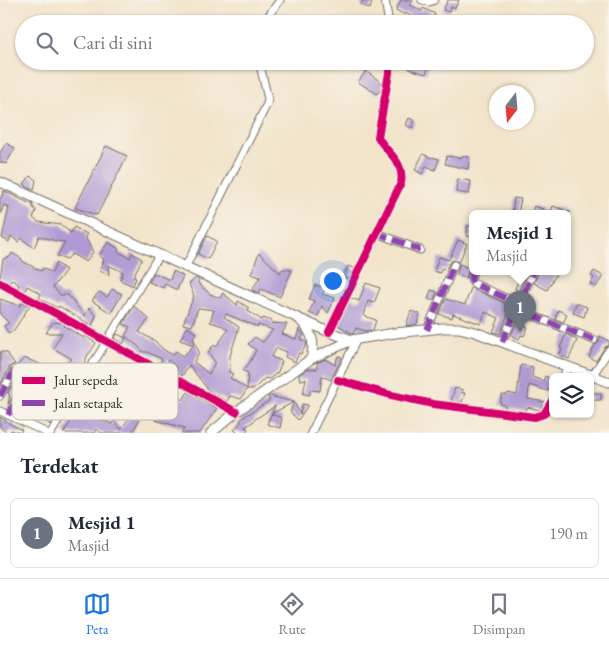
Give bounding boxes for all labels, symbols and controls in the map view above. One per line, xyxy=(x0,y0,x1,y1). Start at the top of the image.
search box xyxy=(15,15,594,70)
icon: search xyxy=(33,29,61,57)
text: Cari di sini xyxy=(73,30,152,55)
north arrow xyxy=(489,85,534,130)
popup xyxy=(469,210,571,275)
text: Mesjid 1 xyxy=(486,220,554,245)
text: Masjid xyxy=(486,245,528,266)
your location xyxy=(320,268,346,294)
pin: 1 xyxy=(504,291,536,332)
legend xyxy=(12,363,178,420)
text: Jalur sepeda xyxy=(53,371,118,389)
map controls xyxy=(549,373,594,418)
button: layers xyxy=(549,373,594,418)
text: Jalan setapak xyxy=(53,394,123,412)
text: Terdekat xyxy=(20,452,98,479)
text: Mesjid 1 xyxy=(68,510,136,535)
text: 1 xyxy=(33,523,41,544)
text: 190 m xyxy=(549,523,588,544)
text: Masjid xyxy=(68,535,109,556)
tab: Peta xyxy=(83,590,111,638)
tab: Rute xyxy=(278,590,306,638)
tab: Disimpan xyxy=(473,590,526,638)

